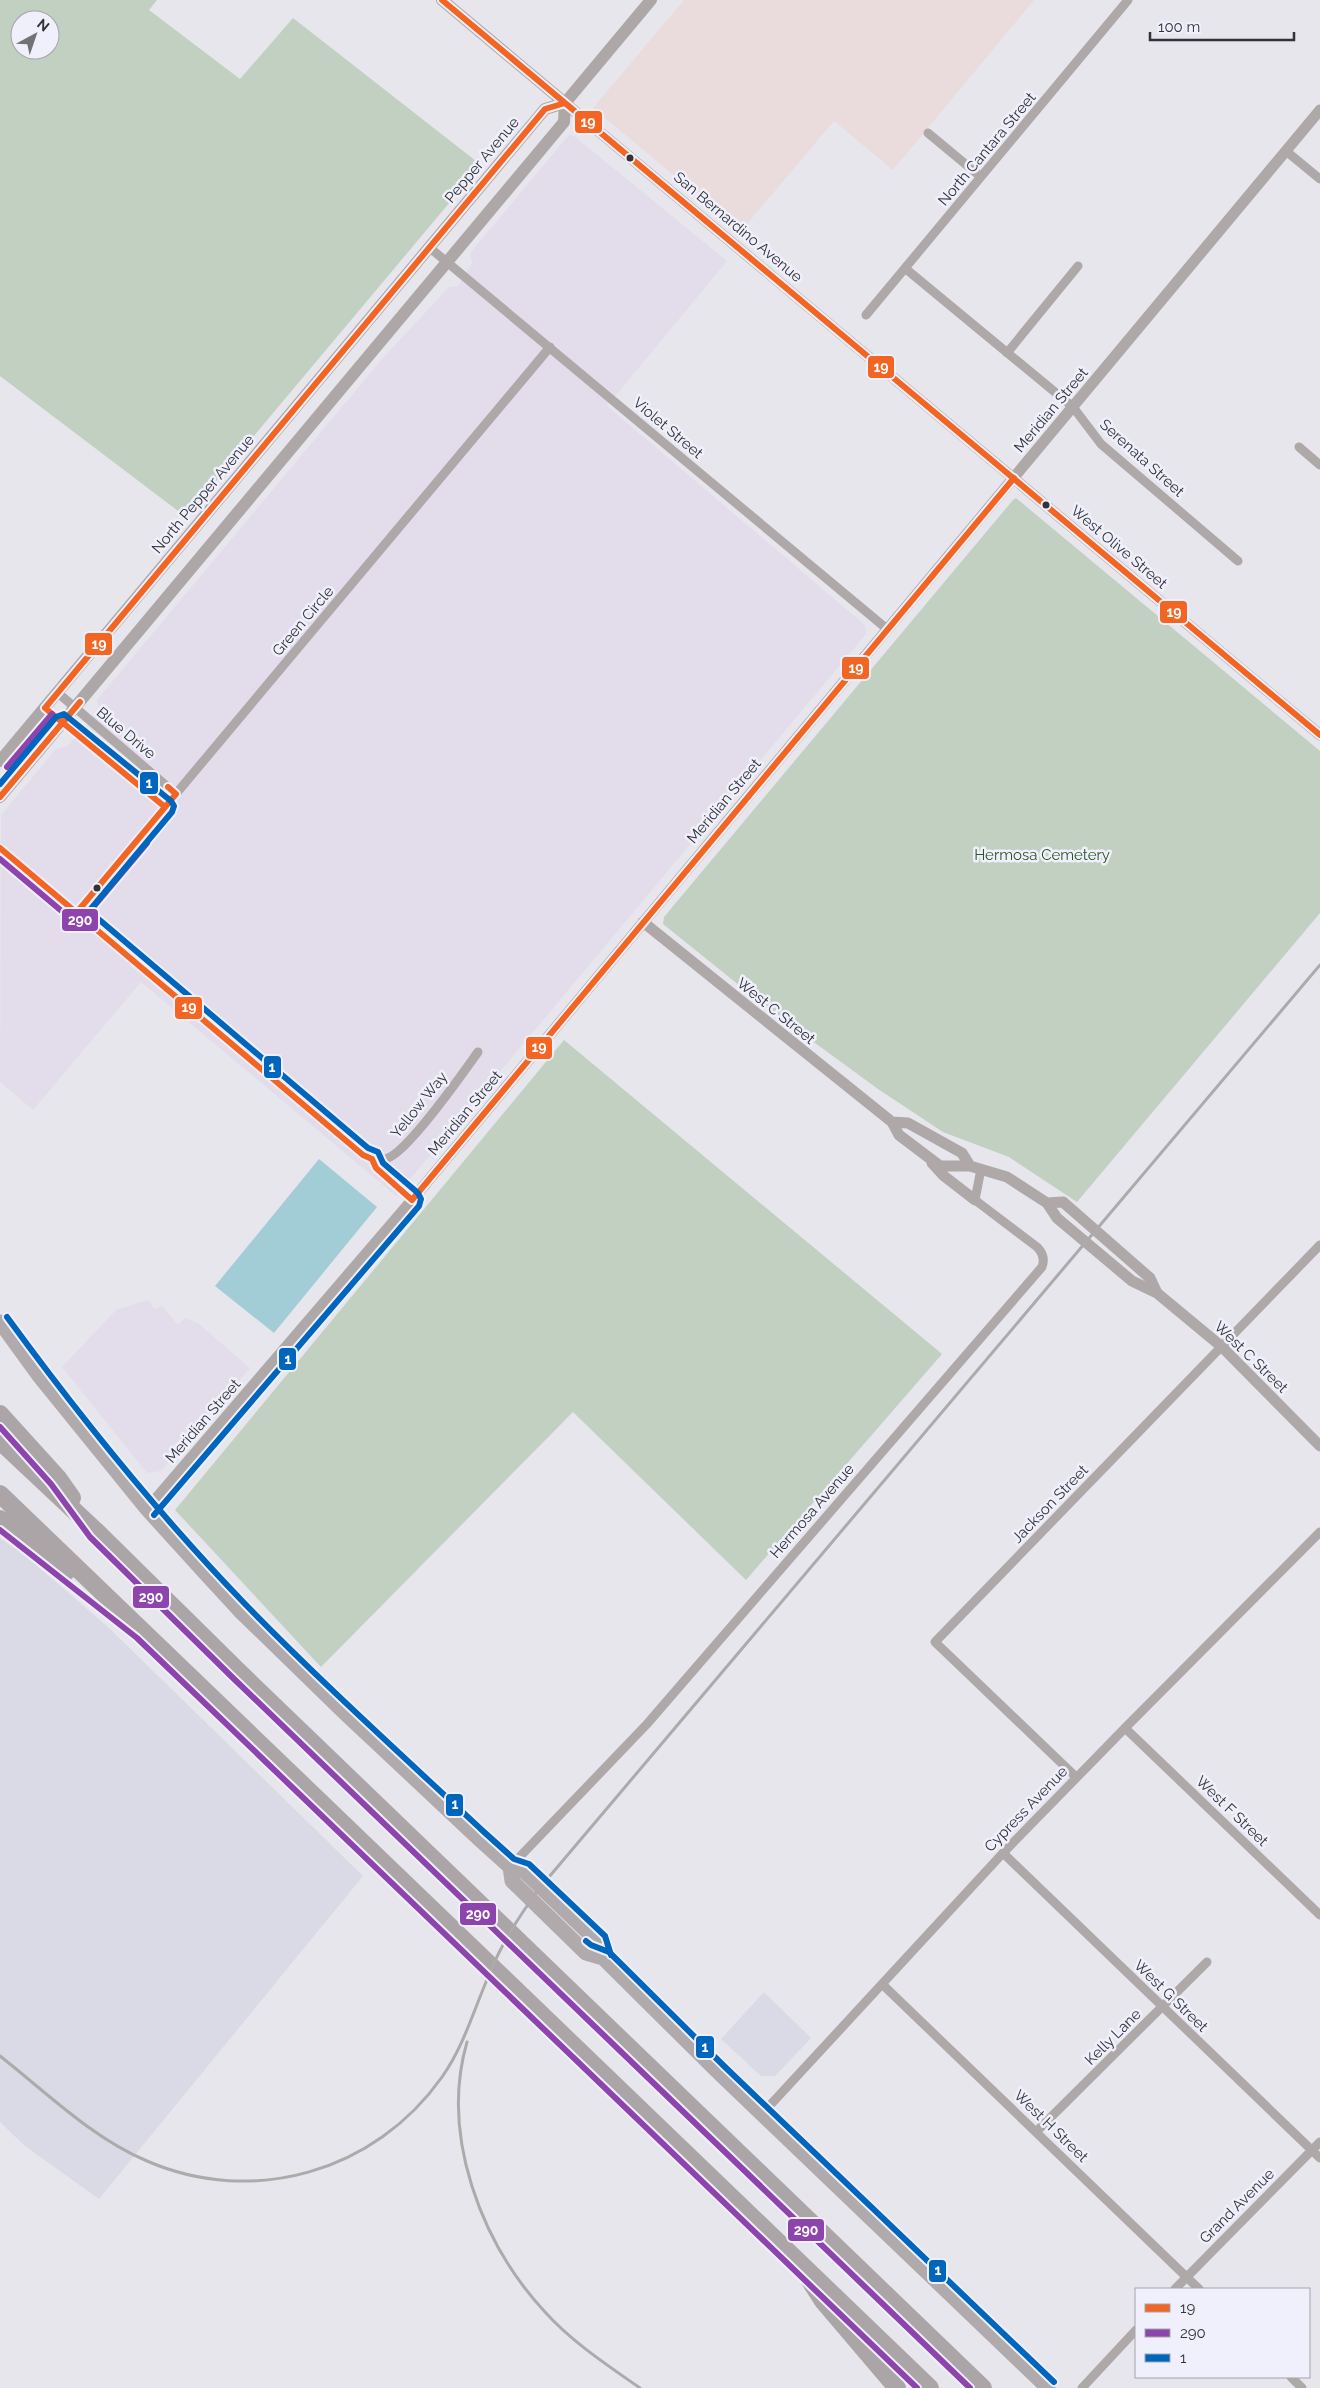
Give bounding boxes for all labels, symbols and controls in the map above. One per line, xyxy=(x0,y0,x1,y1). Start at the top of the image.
north arrow xyxy=(10,10,60,60)
scale bar xyxy=(1150,10,1294,42)
text: N xyxy=(34,15,53,35)
text: 100 m xyxy=(1158,18,1200,36)
street label: North Cantara Street xyxy=(934,89,1040,209)
line badge: 19 xyxy=(574,110,603,134)
street label: Pepper Avenue xyxy=(441,113,523,206)
text: 19 xyxy=(580,114,596,130)
unlabelled marker xyxy=(625,153,635,163)
street label: San Bernardino Avenue xyxy=(670,168,806,286)
line badge: 19 xyxy=(867,355,895,379)
text: 19 xyxy=(873,359,889,375)
street label: Meridian Street xyxy=(1010,364,1092,456)
street label: Violet Street xyxy=(629,394,707,462)
street label: Serenata Street xyxy=(1096,415,1188,501)
street label: North Pepper Avenue xyxy=(148,431,258,557)
unlabelled marker xyxy=(1041,500,1051,510)
street label: West Olive Street xyxy=(1067,501,1171,593)
street label: Green Circle xyxy=(269,582,338,660)
line badge: 19 xyxy=(1159,600,1188,624)
text: 19 xyxy=(1166,604,1182,620)
line badge: 19 xyxy=(84,632,113,656)
text: 19 xyxy=(91,636,107,652)
line badge: 19 xyxy=(841,656,870,680)
text: 19 xyxy=(848,660,864,676)
street label: Blue Drive xyxy=(93,703,159,763)
street label: Meridian Street xyxy=(683,755,765,847)
line badge: 1 xyxy=(139,771,159,795)
text: 1 xyxy=(146,775,153,791)
park label: Hermosa Cemetery xyxy=(974,846,1110,864)
unlabelled marker xyxy=(92,883,102,893)
line badge: 290 xyxy=(61,908,99,932)
text: 290 xyxy=(68,912,92,928)
street label: West C Street xyxy=(733,974,819,1048)
line badge: 19 xyxy=(174,996,203,1020)
text: 19 xyxy=(181,999,197,1015)
line badge: 19 xyxy=(525,1036,553,1060)
text: 19 xyxy=(531,1039,547,1055)
line badge: 1 xyxy=(263,1055,282,1079)
text: 1 xyxy=(269,1059,276,1075)
street label: Meridian Street xyxy=(424,1067,506,1159)
street label: Yellow Way xyxy=(387,1068,451,1142)
street label: West C Street xyxy=(1210,1317,1292,1397)
line badge: 1 xyxy=(278,1347,297,1371)
text: 1 xyxy=(285,1351,292,1367)
street label: Meridian Street xyxy=(162,1375,244,1467)
street label: Hermosa Avenue xyxy=(766,1460,858,1562)
street label: Jackson Street xyxy=(1008,1461,1092,1547)
line badge: 290 xyxy=(132,1585,170,1609)
text: 290 xyxy=(139,1589,163,1605)
street label: Cypress Avenue xyxy=(981,1762,1072,1856)
street label: West F Street xyxy=(1192,1772,1272,1850)
line badge: 1 xyxy=(445,1793,464,1817)
text: 1 xyxy=(452,1796,459,1812)
line badge: 290 xyxy=(459,1902,497,1926)
text: 290 xyxy=(466,1906,490,1922)
street label: West G Street xyxy=(1130,1956,1212,2036)
street label: Kelly Lane xyxy=(1081,2005,1145,2069)
line badge: 1 xyxy=(695,2035,715,2059)
text: 1 xyxy=(702,2039,709,2055)
street label: West H Street xyxy=(1010,2086,1092,2166)
street label: Grand Avenue xyxy=(1196,2165,1278,2247)
line badge: 290 xyxy=(787,2218,825,2242)
text: 290 xyxy=(794,2222,818,2238)
line badge: 1 xyxy=(928,2259,947,2283)
text: 1 xyxy=(935,2262,942,2278)
legend xyxy=(1135,2288,1310,2378)
text: 19 xyxy=(1180,2299,1195,2317)
text: 290 xyxy=(1180,2324,1206,2342)
text: 1 xyxy=(1180,2349,1187,2367)

